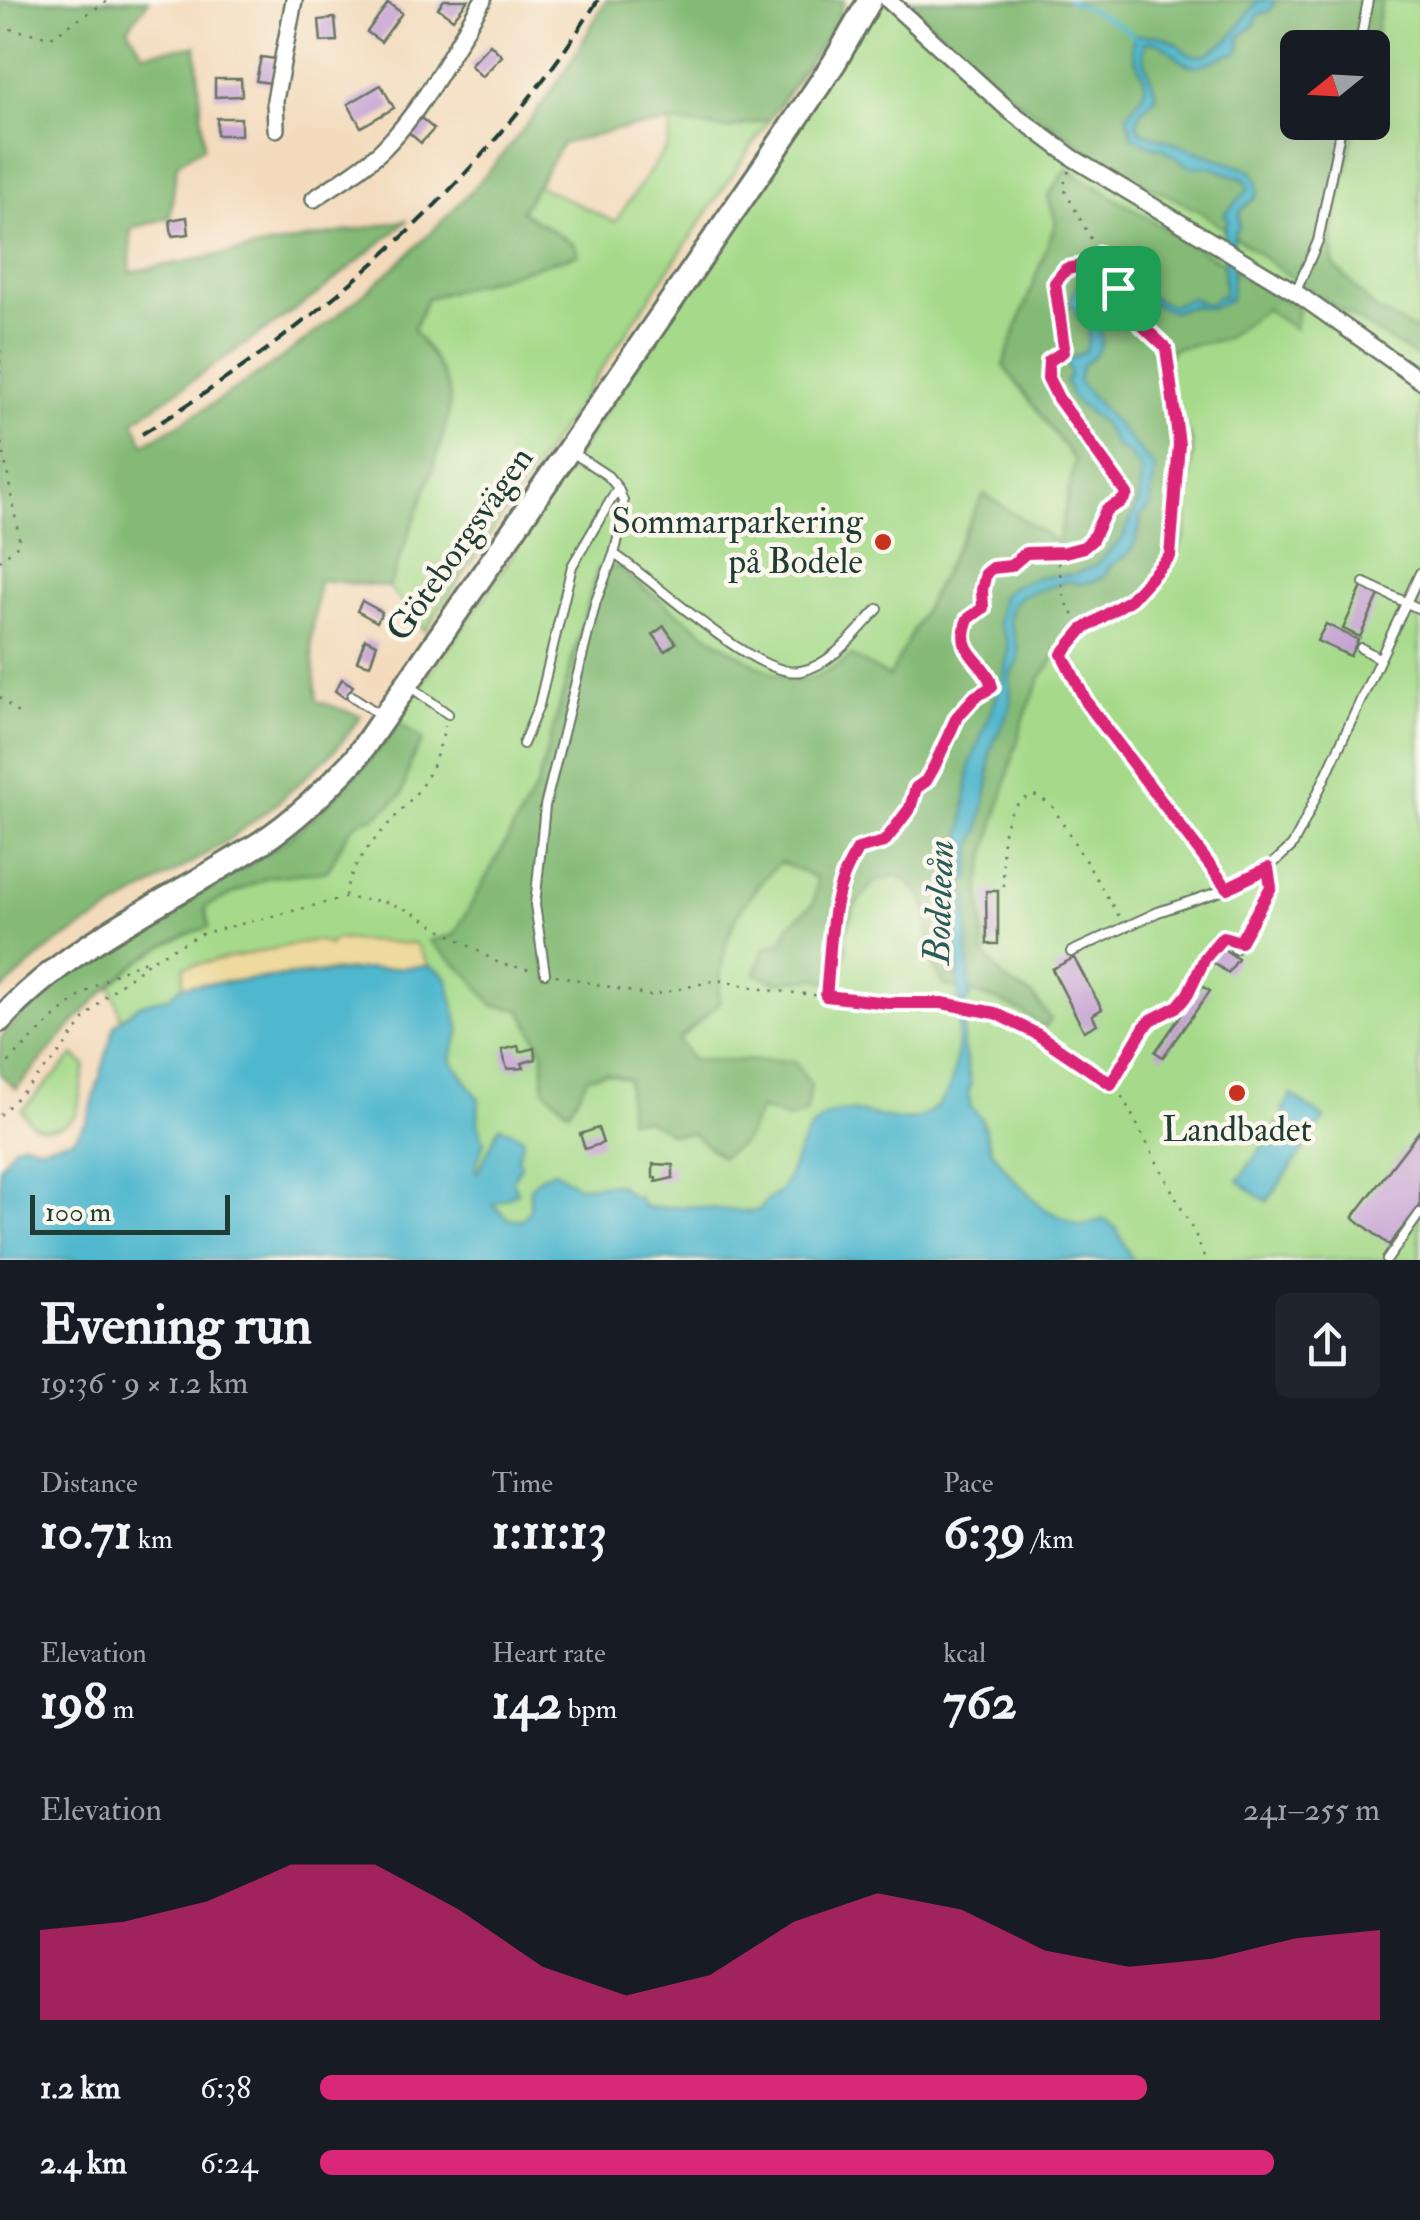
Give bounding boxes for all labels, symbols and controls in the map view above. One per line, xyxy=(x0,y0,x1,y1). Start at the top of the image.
north arrow xyxy=(1280,30,1390,140)
map controls xyxy=(1280,30,1390,140)
pin xyxy=(1076,246,1161,331)
icon: arrive xyxy=(1091,261,1146,316)
street label: Göteborgsvägen xyxy=(377,438,543,650)
place label: Sommarparkering på Bodele xyxy=(611,500,864,584)
marker: Sommarparkering på Bodele xyxy=(872,531,894,553)
water label: Bodeleån xyxy=(913,839,965,967)
marker: Landbadet xyxy=(1226,1082,1248,1104)
place label: Landbadet xyxy=(1162,1108,1312,1152)
scale bar xyxy=(30,1190,230,1234)
text: 100 m xyxy=(45,1195,111,1230)
text: Evening run xyxy=(40,1291,312,1360)
button: share xyxy=(1275,1293,1380,1398)
text: 19:36 · 9 × 1.2 km xyxy=(40,1363,248,1403)
text: Distance xyxy=(40,1466,138,1501)
text: Time xyxy=(492,1466,553,1501)
text: Pace xyxy=(943,1466,994,1501)
text: 10.71 xyxy=(40,1501,132,1564)
text: 1:11:13 xyxy=(492,1501,607,1564)
text: 6:39 xyxy=(943,1501,1026,1564)
text: km xyxy=(132,1522,173,1557)
text: /km xyxy=(1026,1522,1074,1557)
text: Elevation xyxy=(40,1636,147,1671)
text: Heart rate xyxy=(492,1636,606,1671)
text: kcal xyxy=(943,1636,986,1671)
text: 198 xyxy=(40,1671,107,1734)
text: 142 xyxy=(492,1671,562,1734)
text: 762 xyxy=(943,1671,1017,1734)
text: m xyxy=(107,1692,134,1727)
text: bpm xyxy=(562,1692,617,1727)
text: Elevation xyxy=(40,1790,162,1830)
text: 241–255 m xyxy=(1243,1790,1380,1830)
text: 1.2 km xyxy=(40,2068,121,2108)
text: 6:38 xyxy=(200,2068,251,2108)
text: 2.4 km xyxy=(40,2143,127,2183)
text: 6:24 xyxy=(200,2143,258,2183)

